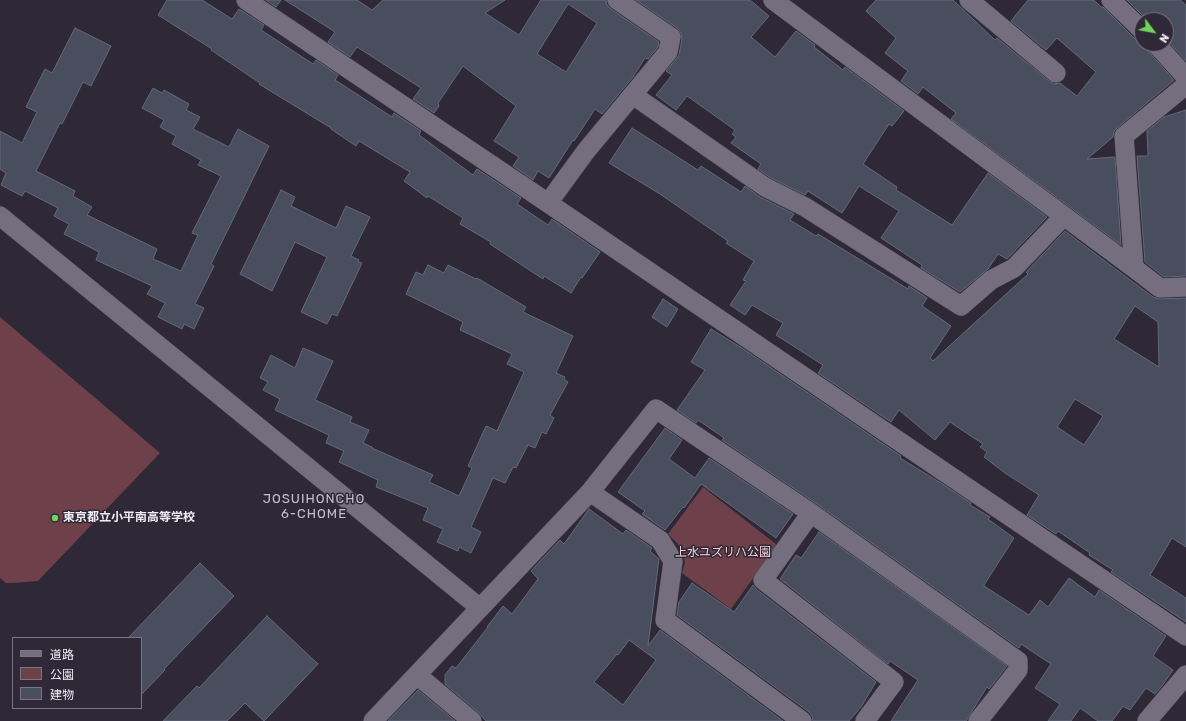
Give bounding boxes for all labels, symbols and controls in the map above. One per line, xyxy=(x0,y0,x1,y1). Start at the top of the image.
north arrow xyxy=(1134,12,1174,52)
text: N xyxy=(1156,31,1171,45)
district label: JOSUIHONCHO 6-CHOME xyxy=(263,491,365,522)
place label: 東京都立小平南高等学校 xyxy=(63,511,195,525)
marker: 東京都立小平南高等学校 xyxy=(50,513,60,523)
park label: 上水ユズリハ公園 xyxy=(675,546,771,560)
legend xyxy=(12,637,142,709)
text: 道路 xyxy=(50,648,74,662)
text: 公園 xyxy=(50,668,74,682)
text: 建物 xyxy=(50,688,74,702)

